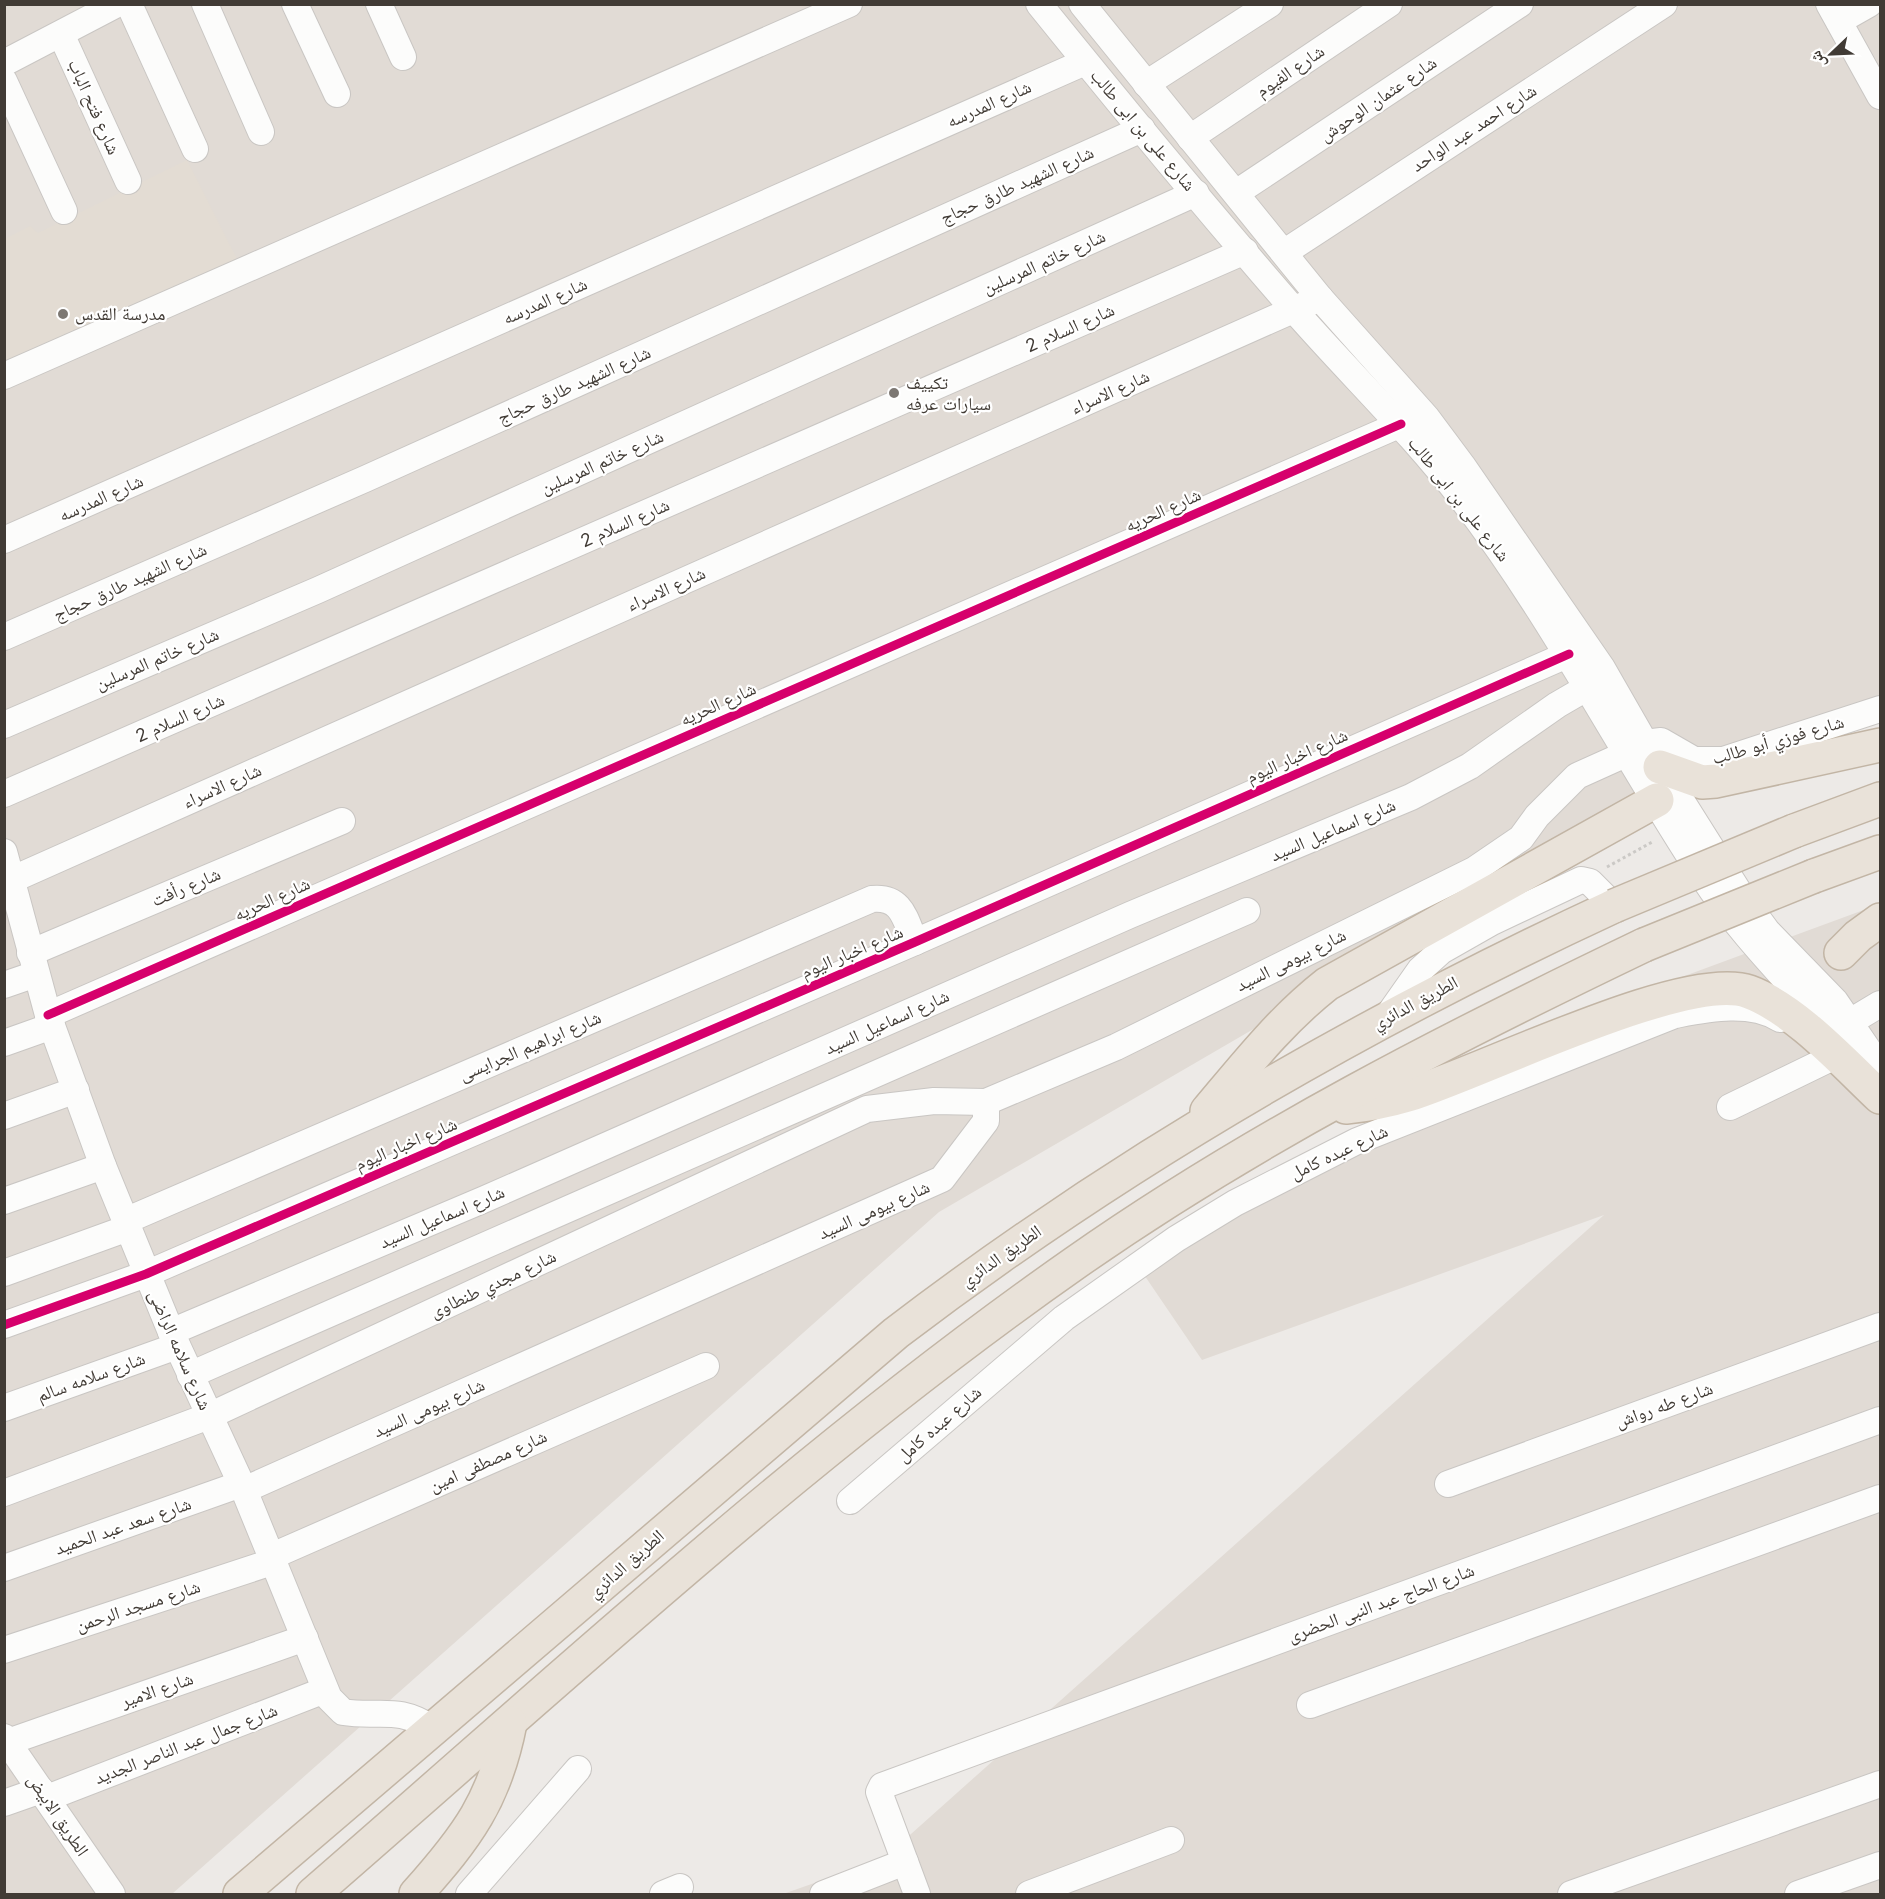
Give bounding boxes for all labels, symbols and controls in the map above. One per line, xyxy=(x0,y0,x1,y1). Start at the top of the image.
north arrow xyxy=(1801,24,1861,84)
street label: شارع الفيوم xyxy=(1251,40,1329,103)
text: ش xyxy=(1805,48,1830,72)
street label: شارع عثمان الوحوش xyxy=(1315,52,1441,146)
street label: شارع فتح الباب xyxy=(62,56,125,159)
street label: شارع على بن ابى طالب xyxy=(1086,65,1200,195)
street label: شارع المدرسه xyxy=(943,76,1035,132)
street label: شارع احمد عبد الواحد xyxy=(1407,79,1541,177)
street label: شارع الشهيد طارق حجاج xyxy=(937,141,1098,230)
street label: شارع خاتم المرسلين xyxy=(979,225,1109,300)
street label: شارع المدرسه xyxy=(499,273,591,329)
street label: شارع السلام 2 xyxy=(1022,299,1118,358)
place label: مدرسة القدس xyxy=(75,303,166,325)
marker: مدرسة القدس xyxy=(56,307,70,321)
street label: شارع الشهيد طارق حجاج xyxy=(494,341,655,430)
street label: شارع الاسراء xyxy=(1067,365,1153,419)
place label: تكييف سيارات عرفه xyxy=(906,372,991,414)
marker: تكييف سيارات عرفه xyxy=(887,386,901,400)
street label: شارع خاتم المرسلين xyxy=(537,425,667,500)
street label: شارع على بن ابى طالب xyxy=(1403,432,1515,566)
street label: شارع المدرسه xyxy=(55,470,147,526)
street label: شارع الحريه xyxy=(1122,483,1204,537)
street label: شارع السلام 2 xyxy=(577,494,673,553)
street label: شارع الشهيد طارق حجاج xyxy=(50,538,211,627)
street label: شارع الاسراء xyxy=(623,562,709,616)
street label: شارع خاتم المرسلين xyxy=(92,623,222,696)
street label: شارع الحريه xyxy=(677,677,759,731)
street label: شارع السلام 2 xyxy=(132,689,228,748)
street label: شارع فوزي أبو طالب xyxy=(1710,711,1847,773)
street label: شارع اخبار اليوم xyxy=(1243,724,1352,789)
street label: شارع الاسراء xyxy=(179,759,265,813)
street label: شارع اسماعيل السيد xyxy=(1267,794,1399,866)
street label: شارع رأفت xyxy=(148,863,224,911)
street label: شارع الحريه xyxy=(231,872,313,926)
street label: شارع اخبار اليوم xyxy=(798,921,907,984)
street label: شارع بيومى السيد xyxy=(1232,924,1350,996)
street label: الطريق الدائري xyxy=(1368,971,1463,1038)
street label: شارع اسماعيل السيد xyxy=(821,985,953,1059)
street label: شارع ابراهيم الجرايسى xyxy=(456,1006,605,1087)
street label: شارع اخبار اليوم xyxy=(352,1113,461,1176)
street label: شارع عبده كامل xyxy=(1287,1120,1391,1184)
street label: شارع بيومى السيد xyxy=(815,1176,933,1244)
street label: شارع اسماعيل السيد xyxy=(376,1181,508,1253)
street label: الطريق الدائري xyxy=(956,1220,1048,1295)
street label: شارع مجدي طنطاوى xyxy=(426,1245,561,1326)
street label: شارع سلامه الراضى xyxy=(144,1286,216,1414)
street label: شارع سلامه سالم xyxy=(34,1347,148,1408)
street label: شارع بيومى السيد xyxy=(370,1374,488,1442)
street label: شارع طه رواش xyxy=(1612,1377,1716,1433)
street label: شارع عبده كامل xyxy=(892,1381,986,1467)
street label: شارع مصطفى امين xyxy=(426,1425,550,1497)
street label: شارع سعد عبد الحميد xyxy=(52,1492,194,1560)
street label: الطريق الدائري xyxy=(583,1525,671,1606)
street label: شارع الحاج عبد النبى الحضرى xyxy=(1285,1559,1478,1648)
street label: شارع مسجد الرحمن xyxy=(73,1575,203,1637)
street label: شارع الامير xyxy=(117,1667,196,1713)
street label: شارع جمال عبد الناصر الجديد xyxy=(91,1699,281,1789)
street label: الطريق الابيض xyxy=(23,1770,93,1860)

